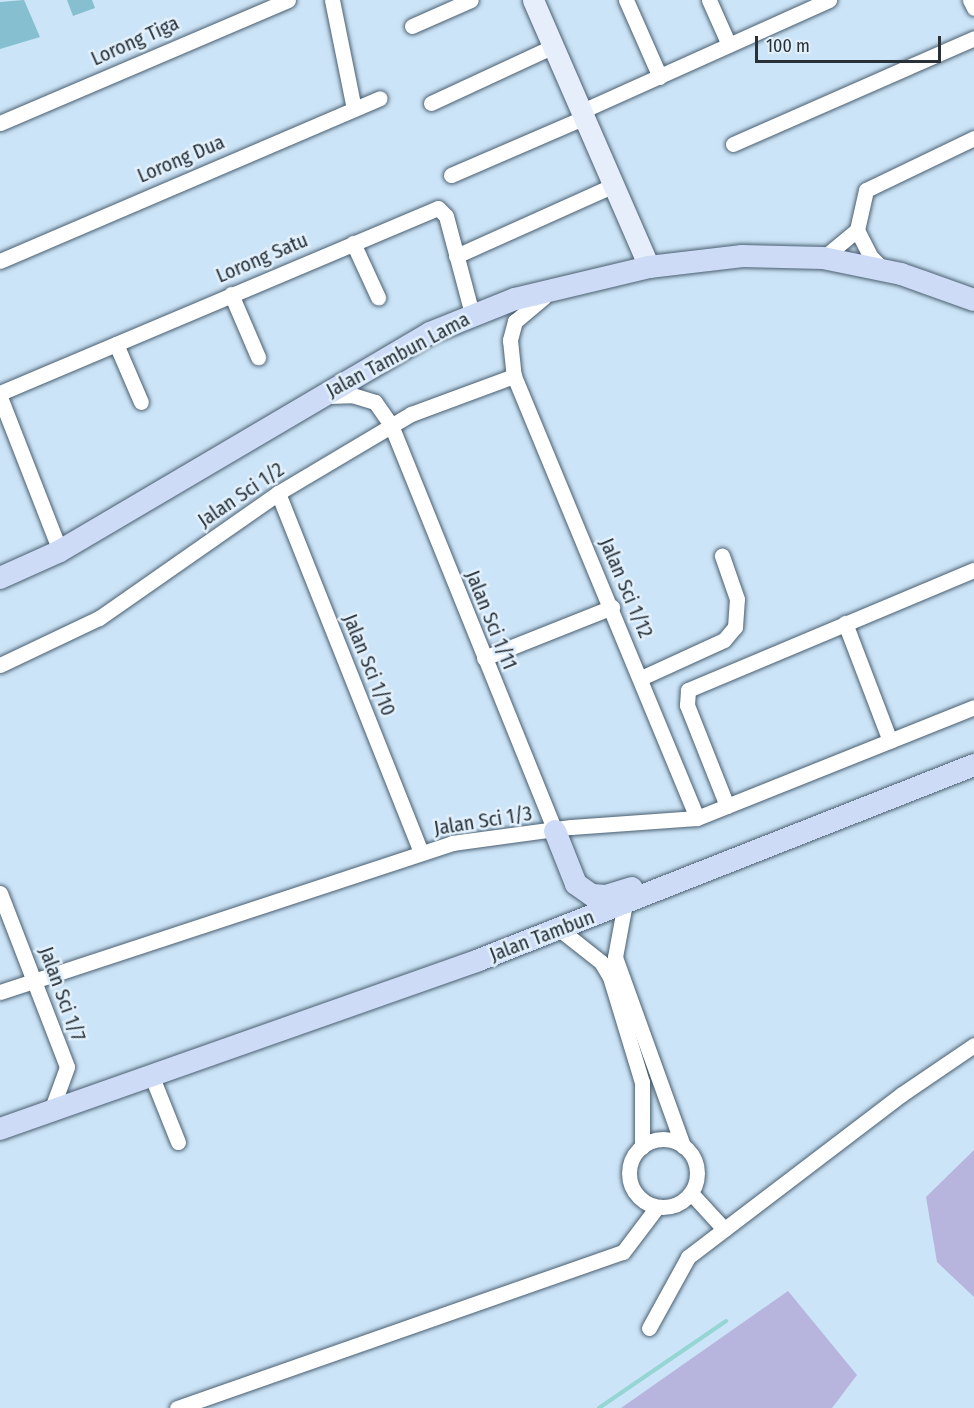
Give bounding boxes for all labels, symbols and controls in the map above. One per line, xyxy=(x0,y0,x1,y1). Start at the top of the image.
street label: Lorong Tiga xyxy=(87,11,183,71)
scale bar xyxy=(758,24,944,62)
text: 100 m xyxy=(766,35,810,57)
street label: Lorong Dua xyxy=(134,130,228,188)
street label: Lorong Satu xyxy=(213,228,311,288)
street label: Jalan Tambun Lama xyxy=(322,307,474,403)
street label: Jalan Sci 1/2 xyxy=(193,457,289,533)
street label: Jalan Sci 1/12 xyxy=(594,534,658,642)
street label: Jalan Sci 1/11 xyxy=(460,567,522,673)
street label: Jalan Sci 1/10 xyxy=(338,611,400,719)
street label: Jalan Sci 1/3 xyxy=(432,801,534,841)
street label: Jalan Tambun xyxy=(486,905,598,967)
street label: Jalan Sci 1/7 xyxy=(34,943,90,1045)

